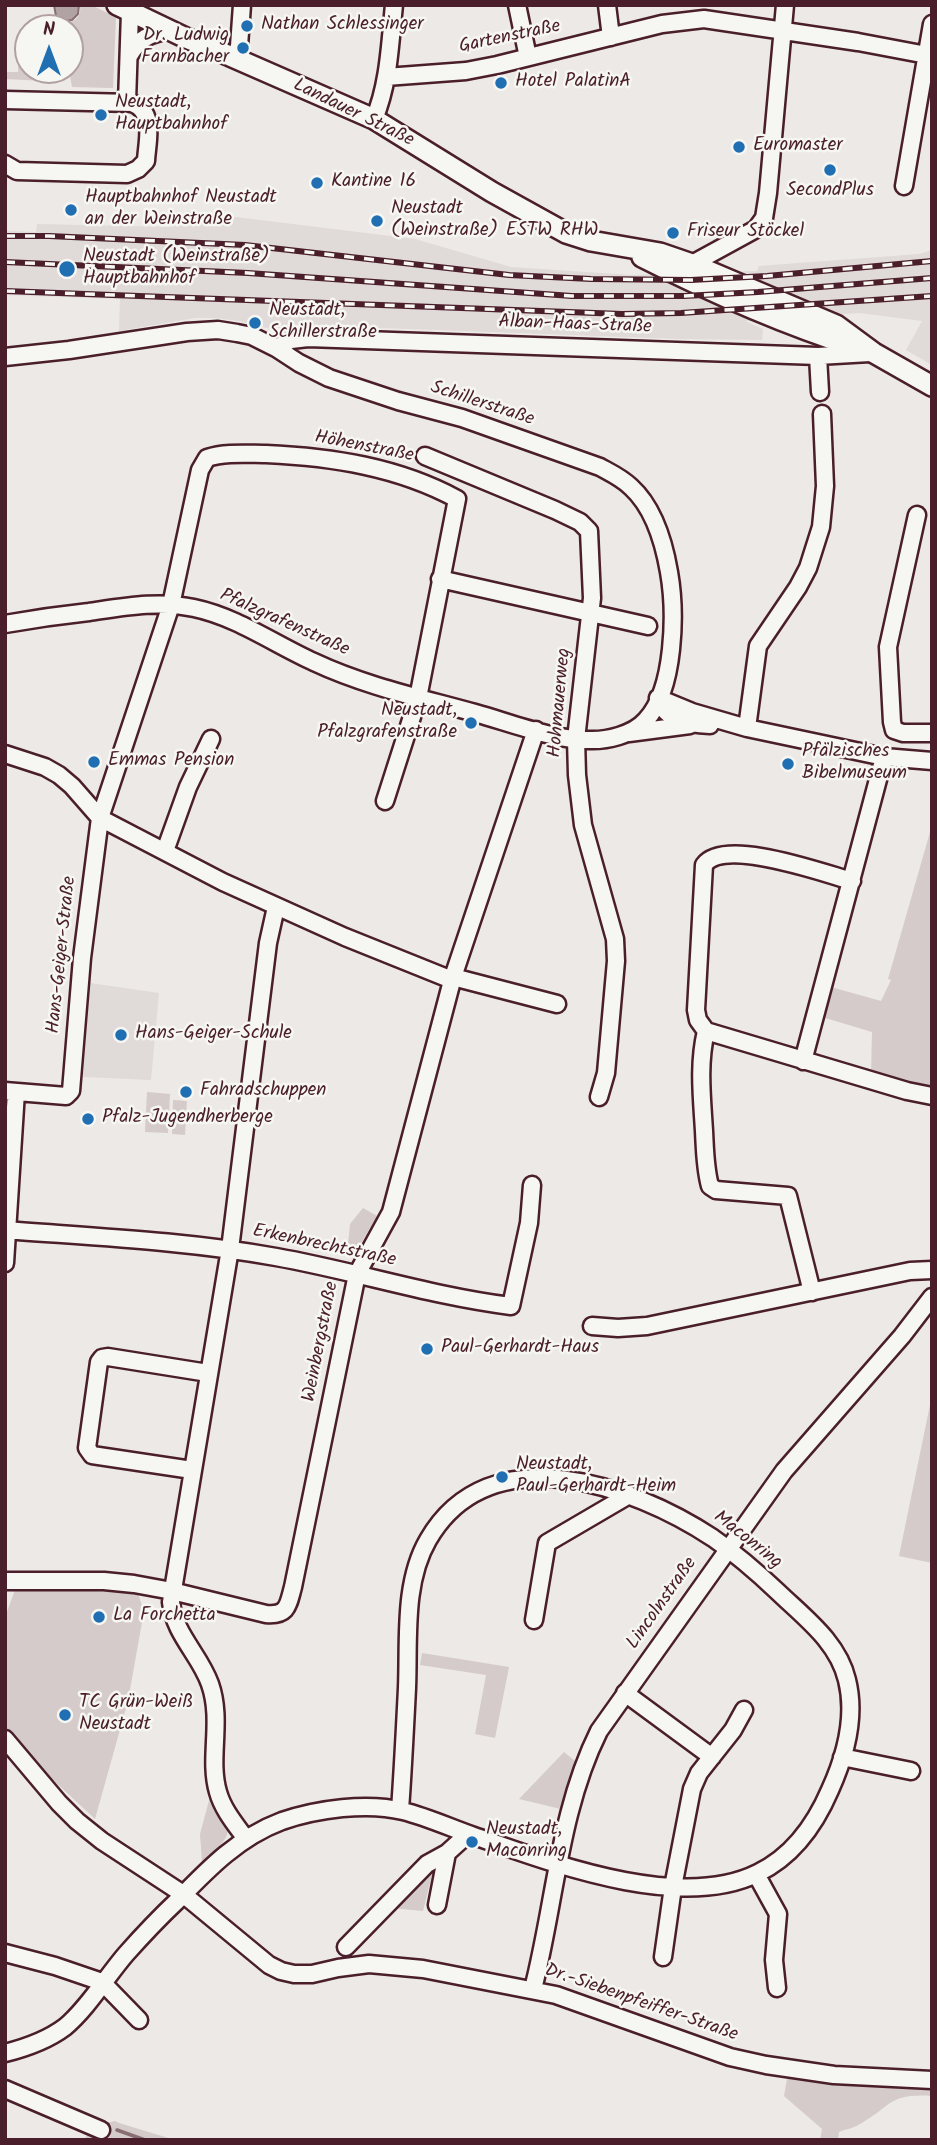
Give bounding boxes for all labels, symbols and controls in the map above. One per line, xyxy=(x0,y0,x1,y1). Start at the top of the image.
north arrow xyxy=(14,14,84,84)
text: N xyxy=(43,15,55,45)
place label: Nathan Schlessinger xyxy=(261,15,424,37)
street label: Gartenstraße xyxy=(457,16,563,60)
marker: Nathan Schlessinger xyxy=(239,18,255,34)
place label: Dr. Ludwig Farnbacher xyxy=(141,26,229,70)
marker: Dr. Ludwig Farnbacher xyxy=(235,40,251,56)
place label: Hotel PalatinA xyxy=(515,72,631,94)
street label: Landauer Straße xyxy=(289,75,417,153)
marker: Hotel PalatinA xyxy=(493,75,509,91)
place label: Neustadt, Hauptbahnhof xyxy=(115,93,227,137)
marker: Neustadt, Hauptbahnhof xyxy=(93,107,109,123)
place label: Euromaster xyxy=(753,136,842,158)
marker: Euromaster xyxy=(731,139,747,155)
marker: SecondPlus xyxy=(822,162,838,178)
place label: Kantine 16 xyxy=(331,172,416,194)
marker: Kantine 16 xyxy=(309,175,325,191)
place label: SecondPlus xyxy=(786,181,874,203)
place label: Hauptbahnhof Neustadt an der Weinstraße xyxy=(85,188,277,232)
place label: Neustadt (Weinstraße) ESTW RHW xyxy=(391,199,598,243)
marker: Hauptbahnhof Neustadt an der Weinstraße xyxy=(63,202,79,218)
marker: Neustadt (Weinstraße) ESTW RHW xyxy=(369,213,385,229)
place label: Friseur Stöckel xyxy=(687,222,804,244)
marker: Friseur Stöckel xyxy=(665,225,681,241)
place label: Neustadt (Weinstraße) Hauptbahnhof xyxy=(83,247,270,291)
marker: Neustadt (Weinstraße) Hauptbahnhof xyxy=(57,259,77,279)
place label: Neustadt, Schillerstraße xyxy=(269,301,377,345)
street label: Alban-Haas-Straße xyxy=(498,312,652,340)
marker: Neustadt, Schillerstraße xyxy=(247,315,263,331)
street label: Schillerstraße xyxy=(427,378,537,432)
street label: Höhenstraße xyxy=(313,427,415,469)
street label: Pfalzgrafenstraße xyxy=(216,585,352,663)
street label: Hohmauerweg xyxy=(545,647,577,759)
place label: Neustadt, Pfalzgrafenstraße xyxy=(317,701,457,745)
marker: Neustadt, Pfalzgrafenstraße xyxy=(463,715,479,731)
place label: Pfälzisches Bibelmuseum xyxy=(802,742,907,786)
place label: Emmas Pension xyxy=(108,751,234,773)
marker: Emmas Pension xyxy=(86,754,102,770)
marker: Pfälzisches Bibelmuseum xyxy=(780,756,796,772)
street label: Hans-Geiger-Straße xyxy=(43,875,83,1035)
place label: Hans-Geiger-Schule xyxy=(135,1024,292,1046)
marker: Hans-Geiger-Schule xyxy=(113,1027,129,1043)
place label: Fahradschuppen xyxy=(200,1081,326,1103)
marker: Fahradschuppen xyxy=(178,1084,194,1100)
place label: Pfalz-Jugendherberge xyxy=(102,1108,273,1130)
marker: Pfalz-Jugendherberge xyxy=(80,1111,96,1127)
street label: Erkenbrechtstraße xyxy=(250,1221,398,1273)
street label: Weinbergstraße xyxy=(299,1280,345,1404)
place label: Paul-Gerhardt-Haus xyxy=(441,1338,599,1360)
marker: Paul-Gerhardt-Haus xyxy=(419,1341,435,1357)
place label: Neustadt, Paul-Gerhardt-Heim xyxy=(516,1455,676,1499)
marker: Neustadt, Paul-Gerhardt-Heim xyxy=(494,1469,510,1485)
street label: Maconring xyxy=(708,1507,786,1575)
street label: Lincolnstraße xyxy=(623,1554,703,1654)
place label: La Forchetta xyxy=(113,1606,216,1628)
marker: La Forchetta xyxy=(91,1609,107,1625)
place label: TC Grün-Weiß Neustadt xyxy=(79,1693,193,1737)
marker: TC Grün-Weiß Neustadt xyxy=(57,1707,73,1723)
place label: Neustadt, Maconring xyxy=(486,1820,567,1864)
marker: Neustadt, Maconring xyxy=(464,1834,480,1850)
street label: Dr.-Siebenpfeiffer-Straße xyxy=(541,1960,741,2048)

